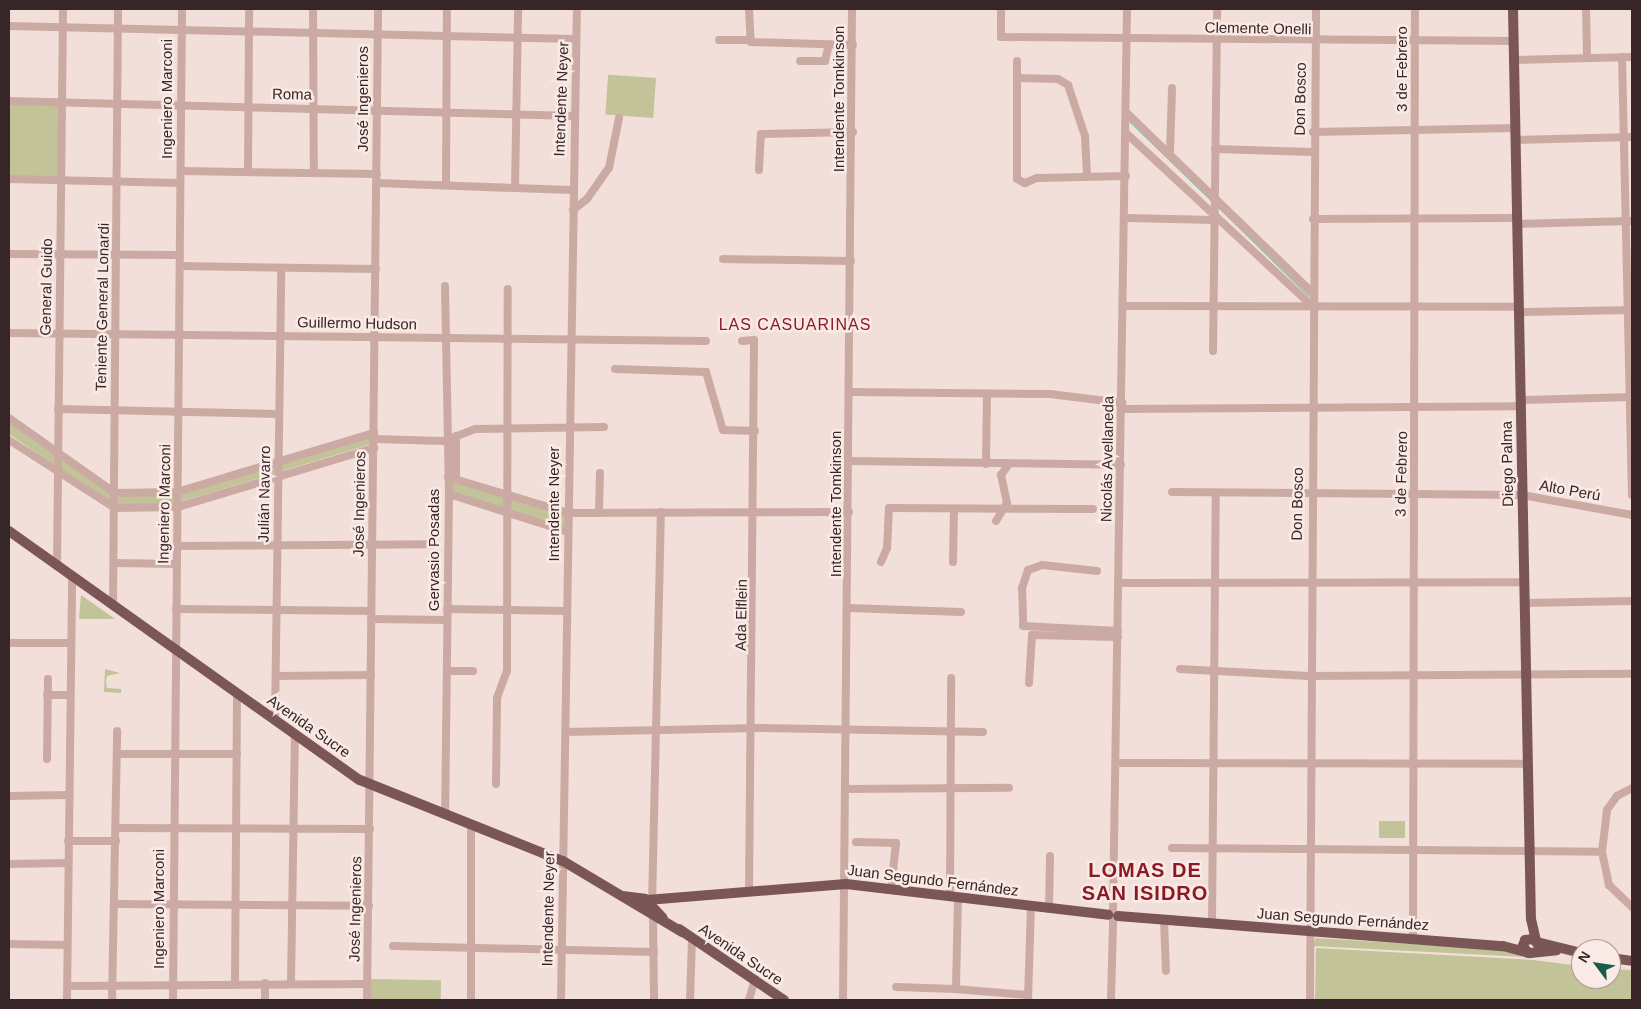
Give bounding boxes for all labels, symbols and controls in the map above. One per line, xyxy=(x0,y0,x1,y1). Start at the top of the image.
street label: Clemente Onelli xyxy=(1204,18,1312,38)
street label: Intendente Tomkinson xyxy=(830,26,848,172)
street label: 3 de Febrero xyxy=(1393,26,1411,112)
street label: Ingeniero Marconi xyxy=(158,39,176,159)
street label: Intendente Neyer xyxy=(550,41,572,157)
street label: José Ingenieros xyxy=(354,46,372,152)
street label: Don Bosco xyxy=(1290,62,1310,136)
street label: Roma xyxy=(272,85,312,103)
street label: Teniente General Lonardi xyxy=(92,223,112,391)
street label: General Guido xyxy=(36,238,56,336)
street label: Guillermo Hudson xyxy=(297,313,417,333)
district label: LAS CASUARINAS xyxy=(717,315,873,335)
street label: Nicolás Avellaneda xyxy=(1097,395,1117,523)
street label: Diego Palma xyxy=(1497,421,1517,507)
street label: Intendente Tomkinson xyxy=(827,431,845,577)
street label: 3 de Febrero xyxy=(1391,431,1411,517)
street label: Ingeniero Marconi xyxy=(154,444,174,564)
street label: Julián Navarro xyxy=(254,445,274,543)
street label: Intendente Neyer xyxy=(545,446,563,562)
street label: José Ingenieros xyxy=(349,451,369,557)
street label: Don Bosco xyxy=(1287,467,1307,541)
street label: Alto Perú xyxy=(1538,476,1602,504)
street label: Gervasio Posadas xyxy=(425,489,443,611)
street label: Ada Elflein xyxy=(731,579,751,651)
street label: Avenida Sucre xyxy=(264,691,354,761)
street label: Ingeniero Marconi xyxy=(150,849,168,969)
street label: Intendente Neyer xyxy=(538,851,558,967)
street label: José Ingenieros xyxy=(345,856,365,962)
district label: LOMAS DE SAN ISIDRO xyxy=(1080,858,1210,905)
street label: Juan Segundo Fernández xyxy=(846,861,1020,899)
street label: Juan Segundo Fernández xyxy=(1256,904,1430,934)
street label: Avenida Sucre xyxy=(696,919,786,989)
north arrow xyxy=(1571,939,1621,989)
text: N xyxy=(1575,948,1593,965)

